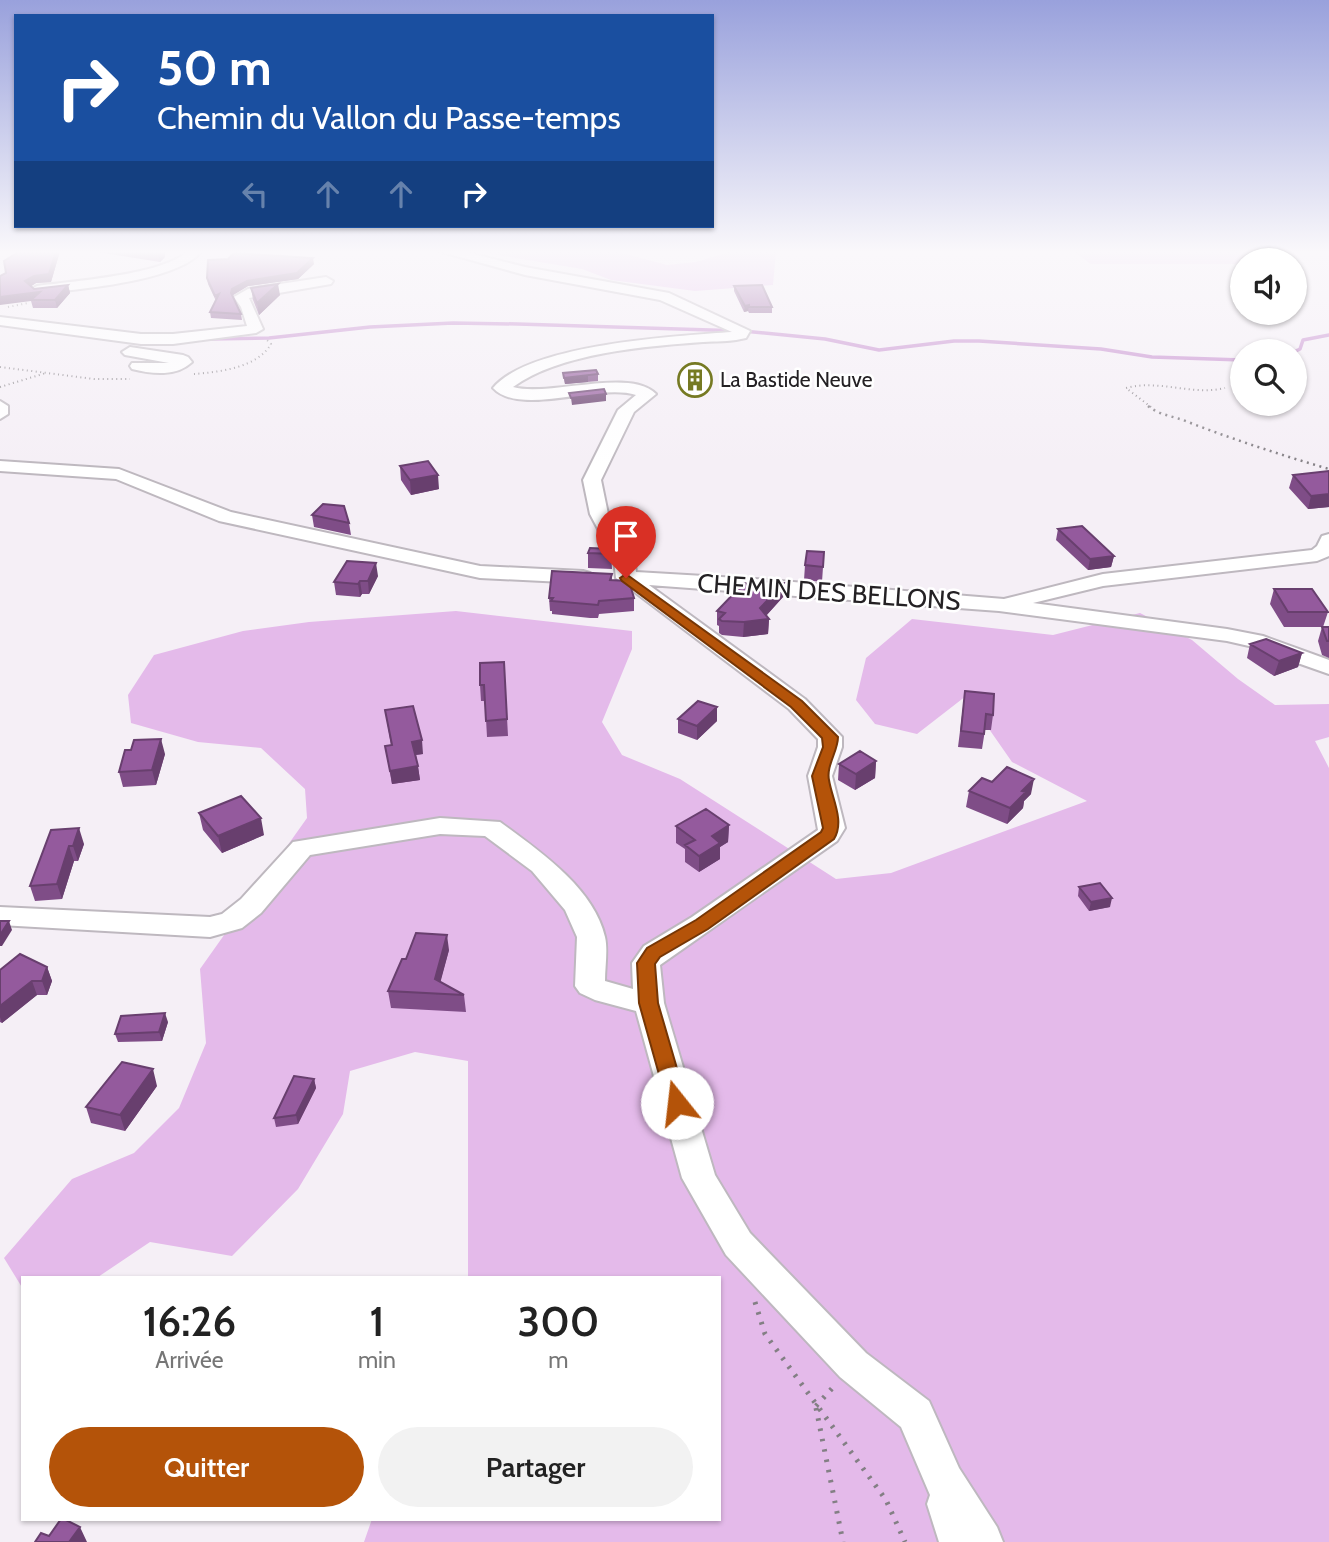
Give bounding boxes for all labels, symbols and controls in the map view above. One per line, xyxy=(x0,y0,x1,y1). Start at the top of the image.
text: 50 m xyxy=(157,38,272,97)
icon: right xyxy=(42,42,133,133)
text: Chemin du Vallon du Passe-temps xyxy=(157,98,621,137)
icon: left xyxy=(236,175,274,213)
icon: ahead xyxy=(309,175,347,213)
icon: ahead xyxy=(382,175,420,213)
icon: right xyxy=(455,175,493,213)
map controls xyxy=(1230,248,1307,416)
button: sound xyxy=(1230,248,1307,325)
button: search xyxy=(1230,339,1307,416)
building icon: La Bastide Neuve xyxy=(676,361,714,399)
place label: La Bastide Neuve xyxy=(720,367,873,392)
pin xyxy=(596,506,656,578)
icon: arrive xyxy=(607,517,645,555)
street label: CHEMIN DES BELLONS xyxy=(696,567,962,617)
position arrow xyxy=(640,1066,714,1140)
text: 16:26 xyxy=(143,1295,236,1347)
text: 1 xyxy=(369,1295,384,1347)
text: 300 xyxy=(518,1295,599,1347)
text: Arrivée xyxy=(155,1346,224,1374)
text: min xyxy=(358,1346,396,1374)
text: m xyxy=(548,1346,568,1374)
button: Quitter xyxy=(49,1427,364,1507)
button: Partager xyxy=(378,1427,693,1507)

